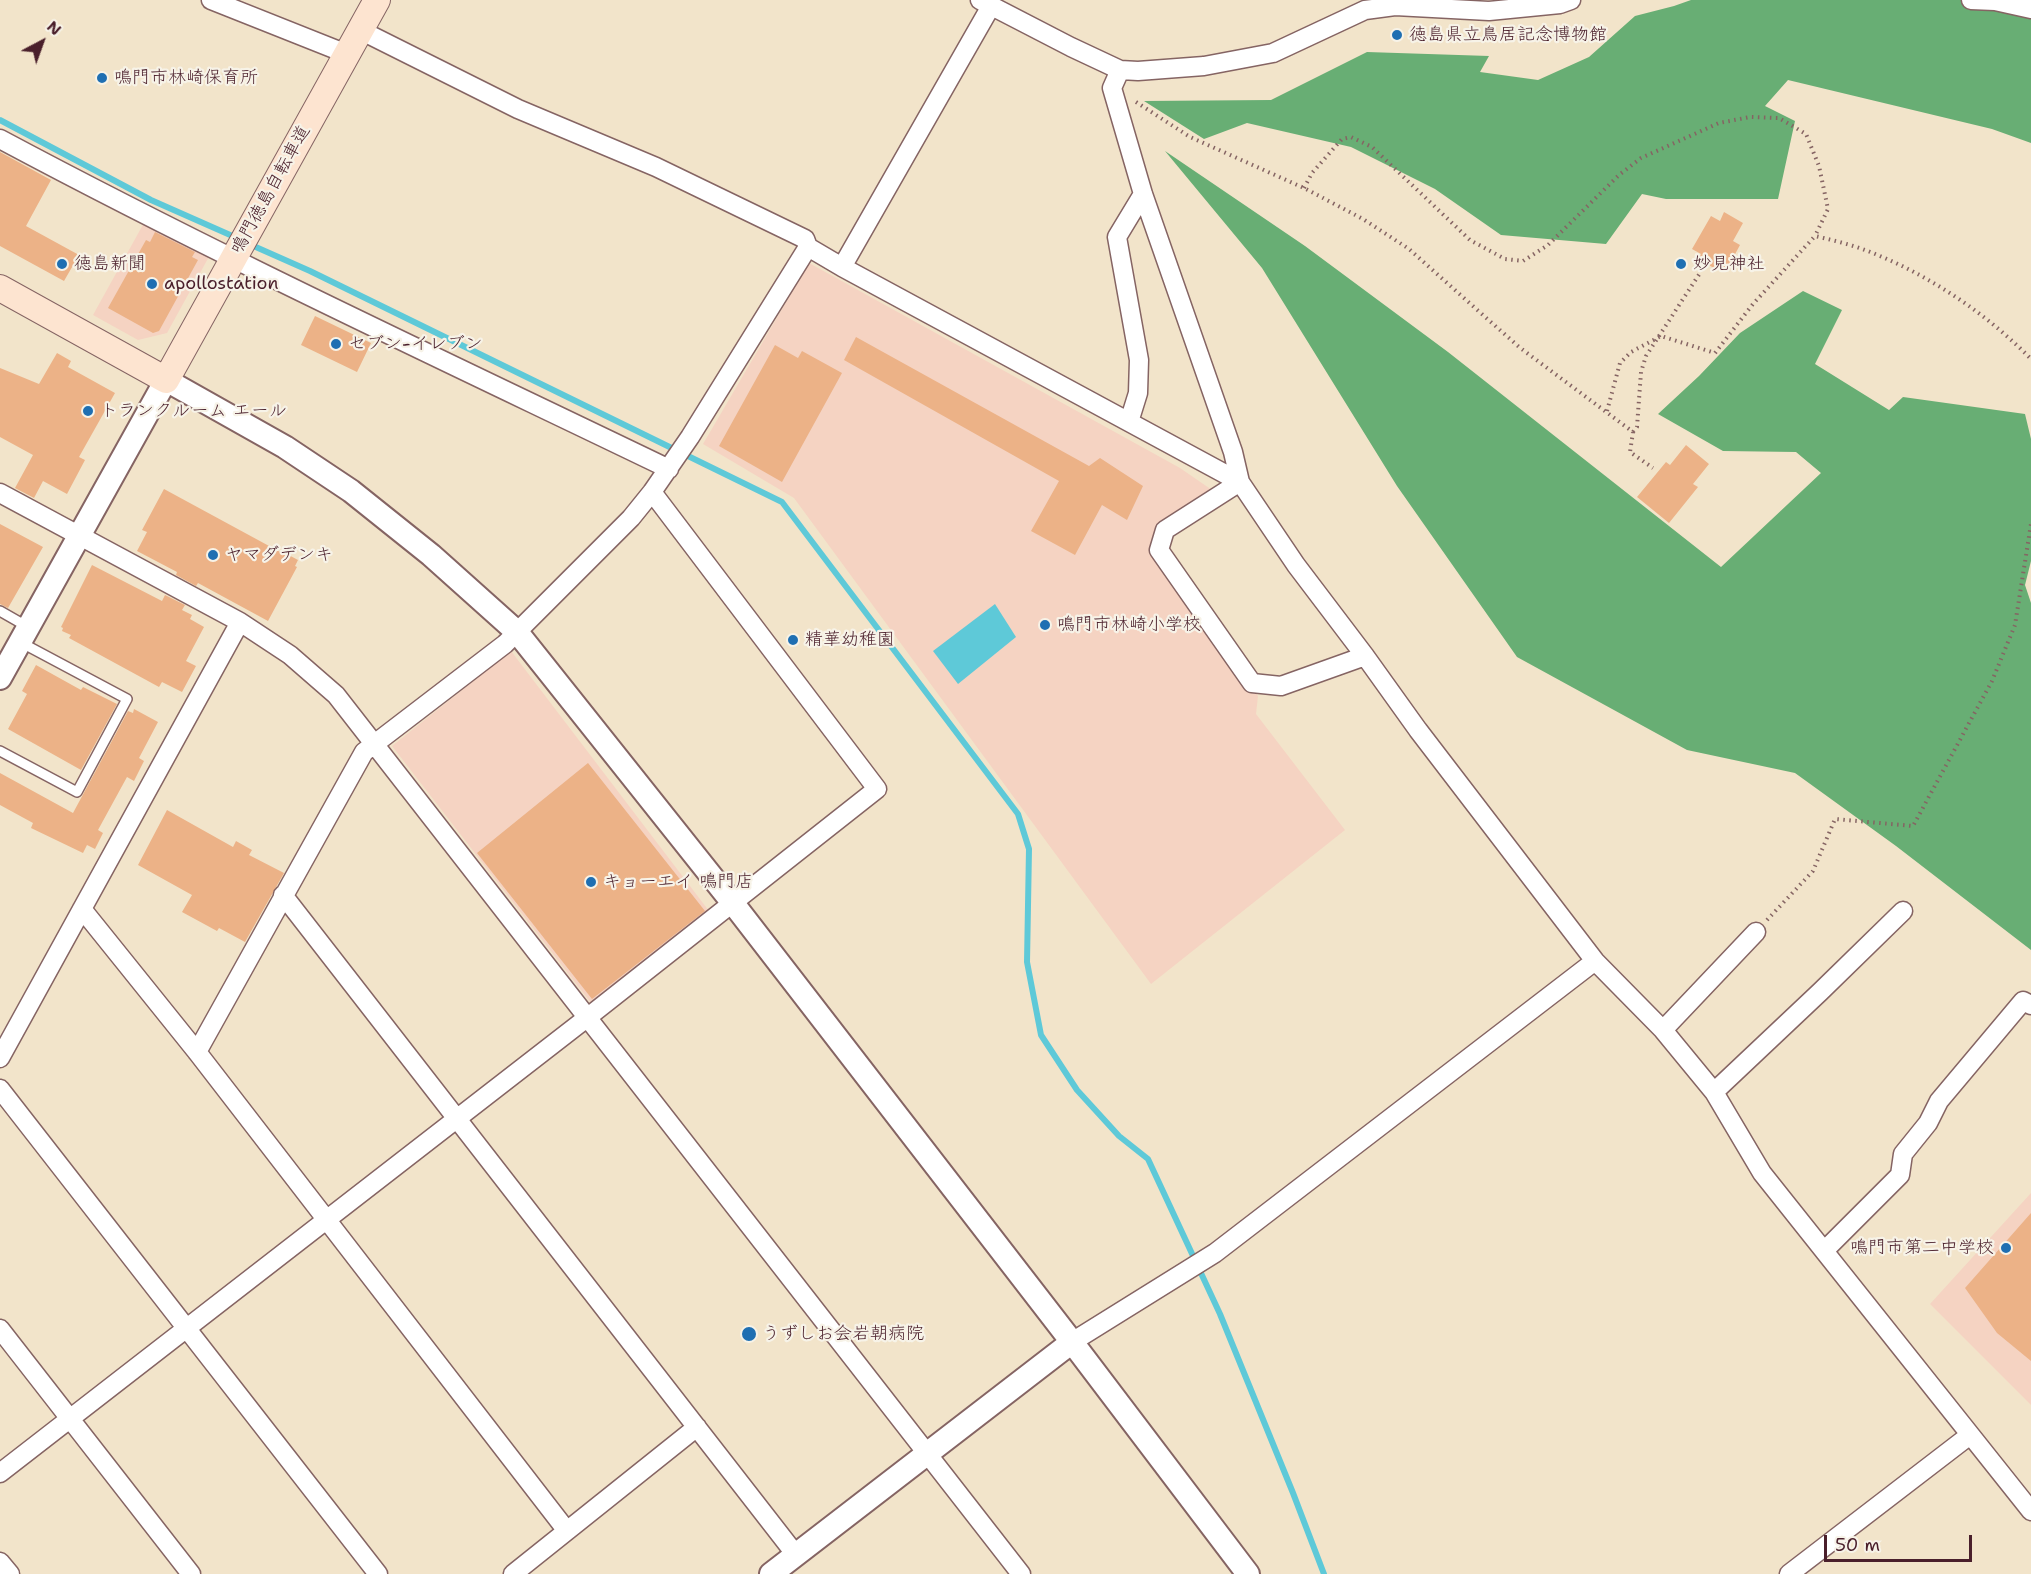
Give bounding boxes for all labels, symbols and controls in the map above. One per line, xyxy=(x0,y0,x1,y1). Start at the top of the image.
north arrow xyxy=(12,12,72,72)
text: N xyxy=(42,16,66,40)
place label: 徳島県立鳥居記念博物館 xyxy=(1409,24,1607,46)
marker: 徳島県立鳥居記念博物館 xyxy=(1390,28,1404,42)
place label: 鳴門市林崎保育所 xyxy=(114,67,258,89)
marker: 鳴門市林崎保育所 xyxy=(95,71,109,85)
street label: 鳴門徳島自転車道 xyxy=(227,122,315,258)
place label: 徳島新聞 xyxy=(74,253,146,275)
place label: 妙見神社 xyxy=(1693,253,1765,275)
marker: 徳島新聞 xyxy=(55,257,69,271)
marker: 妙見神社 xyxy=(1674,257,1688,271)
place label: apollostation xyxy=(164,273,279,295)
marker: apollostation xyxy=(145,277,159,291)
place label: セブン-イレブン xyxy=(348,333,483,355)
marker: セブン-イレブン xyxy=(329,337,343,351)
place label: トランクルーム エール xyxy=(100,400,287,422)
marker: トランクルーム エール xyxy=(81,404,95,418)
place label: ヤマダデンキ xyxy=(225,544,333,566)
marker: ヤマダデンキ xyxy=(206,548,220,562)
place label: 鳴門市林崎小学校 xyxy=(1057,614,1201,636)
marker: 鳴門市林崎小学校 xyxy=(1038,618,1052,632)
place label: 精華幼稚園 xyxy=(805,629,895,651)
marker: 精華幼稚園 xyxy=(786,633,800,647)
place label: キョーエイ 鳴門店 xyxy=(603,871,753,893)
marker: キョーエイ 鳴門店 xyxy=(584,875,598,889)
place label: 鳴門市第二中学校 xyxy=(1850,1237,1994,1259)
marker: 鳴門市第二中学校 xyxy=(1999,1241,2013,1255)
place label: うずしお会岩朝病院 xyxy=(762,1323,924,1345)
marker: うずしお会岩朝病院 xyxy=(740,1325,758,1343)
scale bar xyxy=(1827,1523,1976,1561)
text: 50 m xyxy=(1835,1533,1880,1557)

